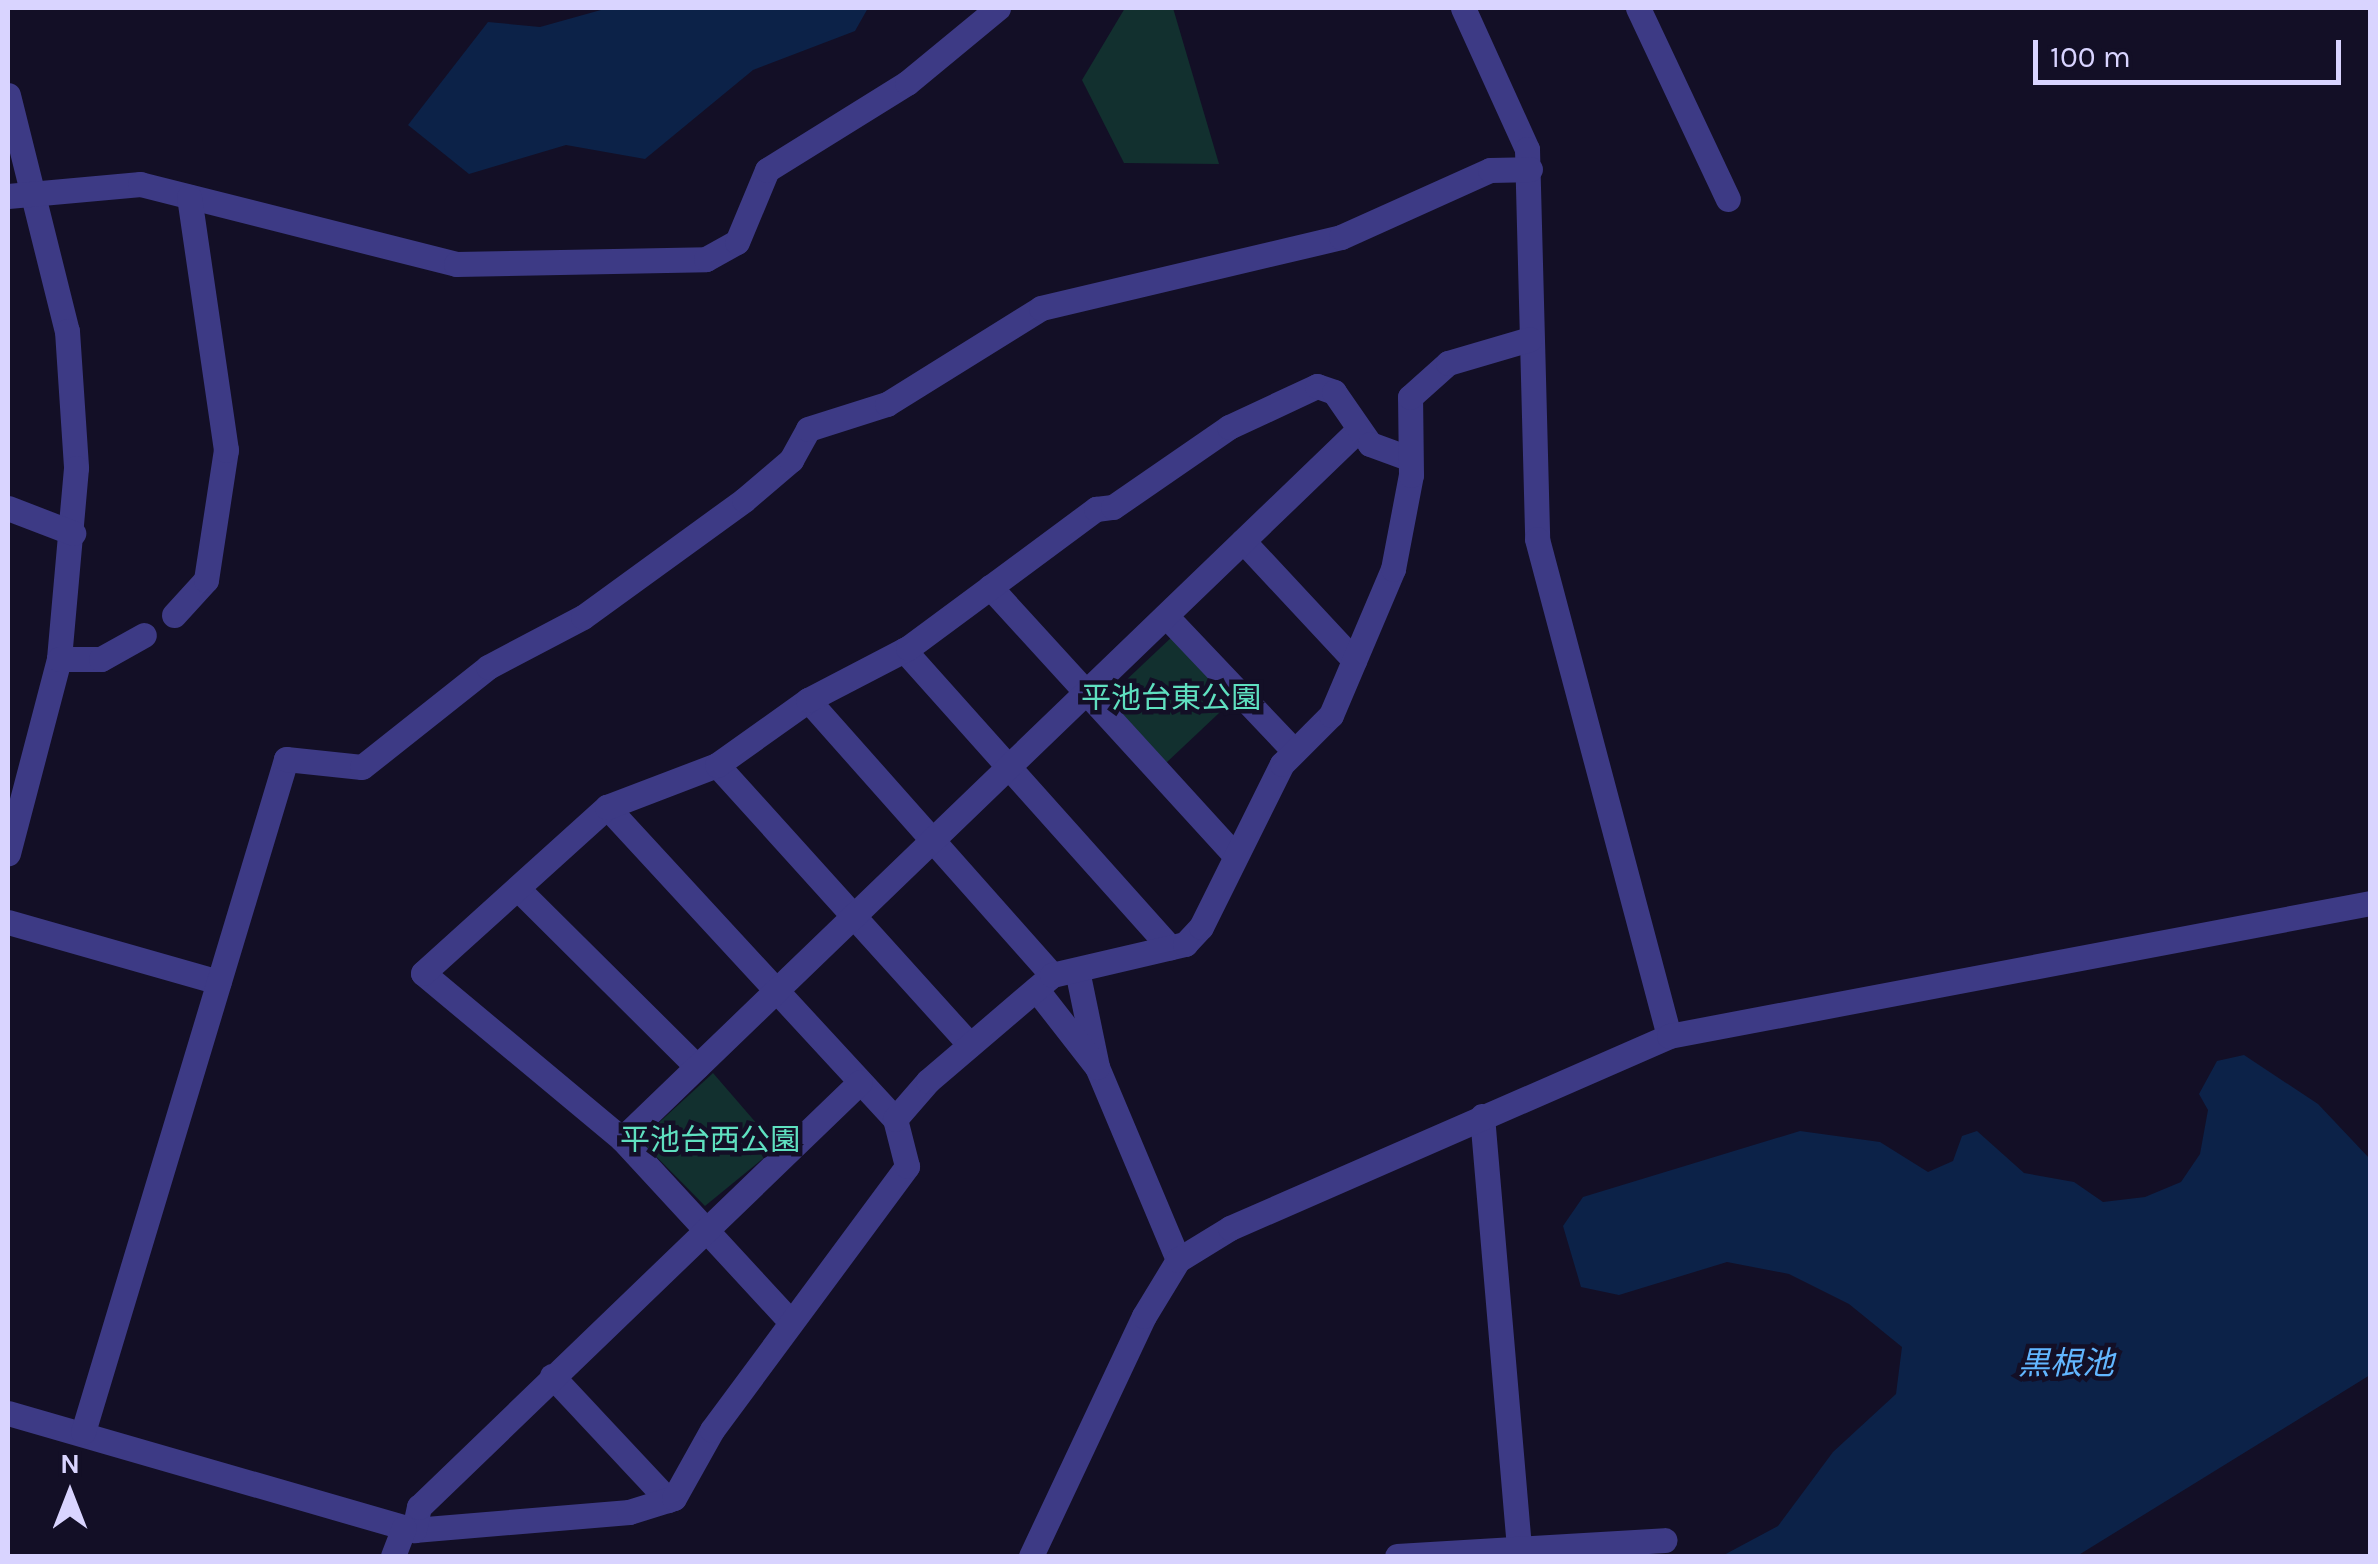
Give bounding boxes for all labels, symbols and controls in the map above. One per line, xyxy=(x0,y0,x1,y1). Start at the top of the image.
scale bar xyxy=(2038,20,2346,82)
text: 100 m xyxy=(2050,39,2131,75)
park label: 平池台東公園 xyxy=(1081,680,1261,716)
park label: 平池台西公園 xyxy=(620,1122,800,1158)
water label: 黒根池 xyxy=(2018,1345,2114,1383)
north arrow xyxy=(20,1444,120,1544)
text: N xyxy=(60,1447,80,1480)

